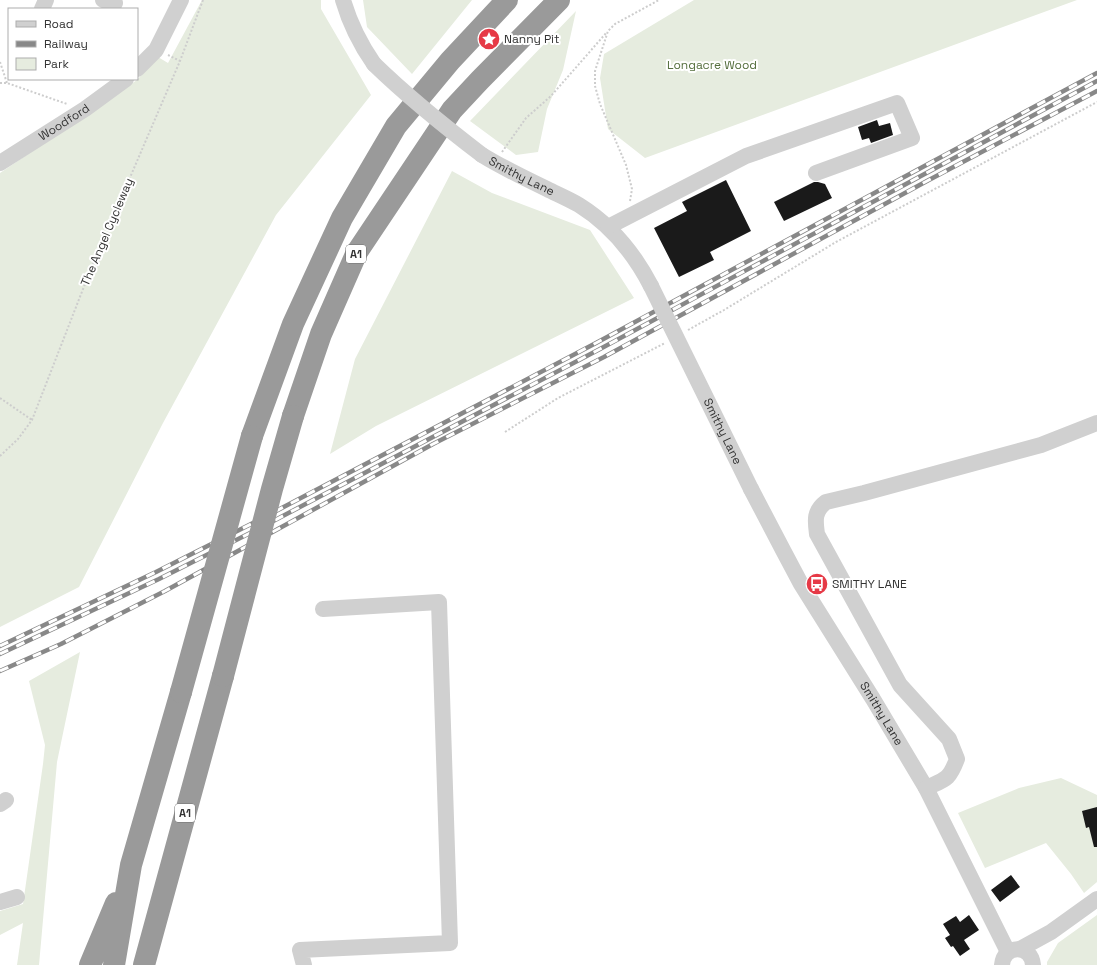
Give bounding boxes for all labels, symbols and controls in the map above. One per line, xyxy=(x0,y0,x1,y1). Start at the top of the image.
legend xyxy=(8,8,138,80)
text: Road xyxy=(44,16,73,32)
place icon: Nanny Pit xyxy=(476,26,502,52)
place label: Nanny Pit xyxy=(504,31,560,47)
text: Railway xyxy=(44,36,88,52)
text: Park xyxy=(44,56,69,72)
park label: Longacre Wood xyxy=(667,57,757,73)
street label: Woodford xyxy=(36,100,93,144)
street label: Smithy Lane xyxy=(486,153,557,199)
street label: The Angel Cycleway xyxy=(77,176,137,288)
road number: A1 xyxy=(346,245,366,263)
street label: Smithy Lane xyxy=(700,396,746,467)
bus stop icon: SMITHY LANE xyxy=(804,571,830,597)
place label: SMITHY LANE xyxy=(832,576,907,592)
street label: Smithy Lane xyxy=(856,679,907,749)
road number: A1 xyxy=(175,804,195,822)

